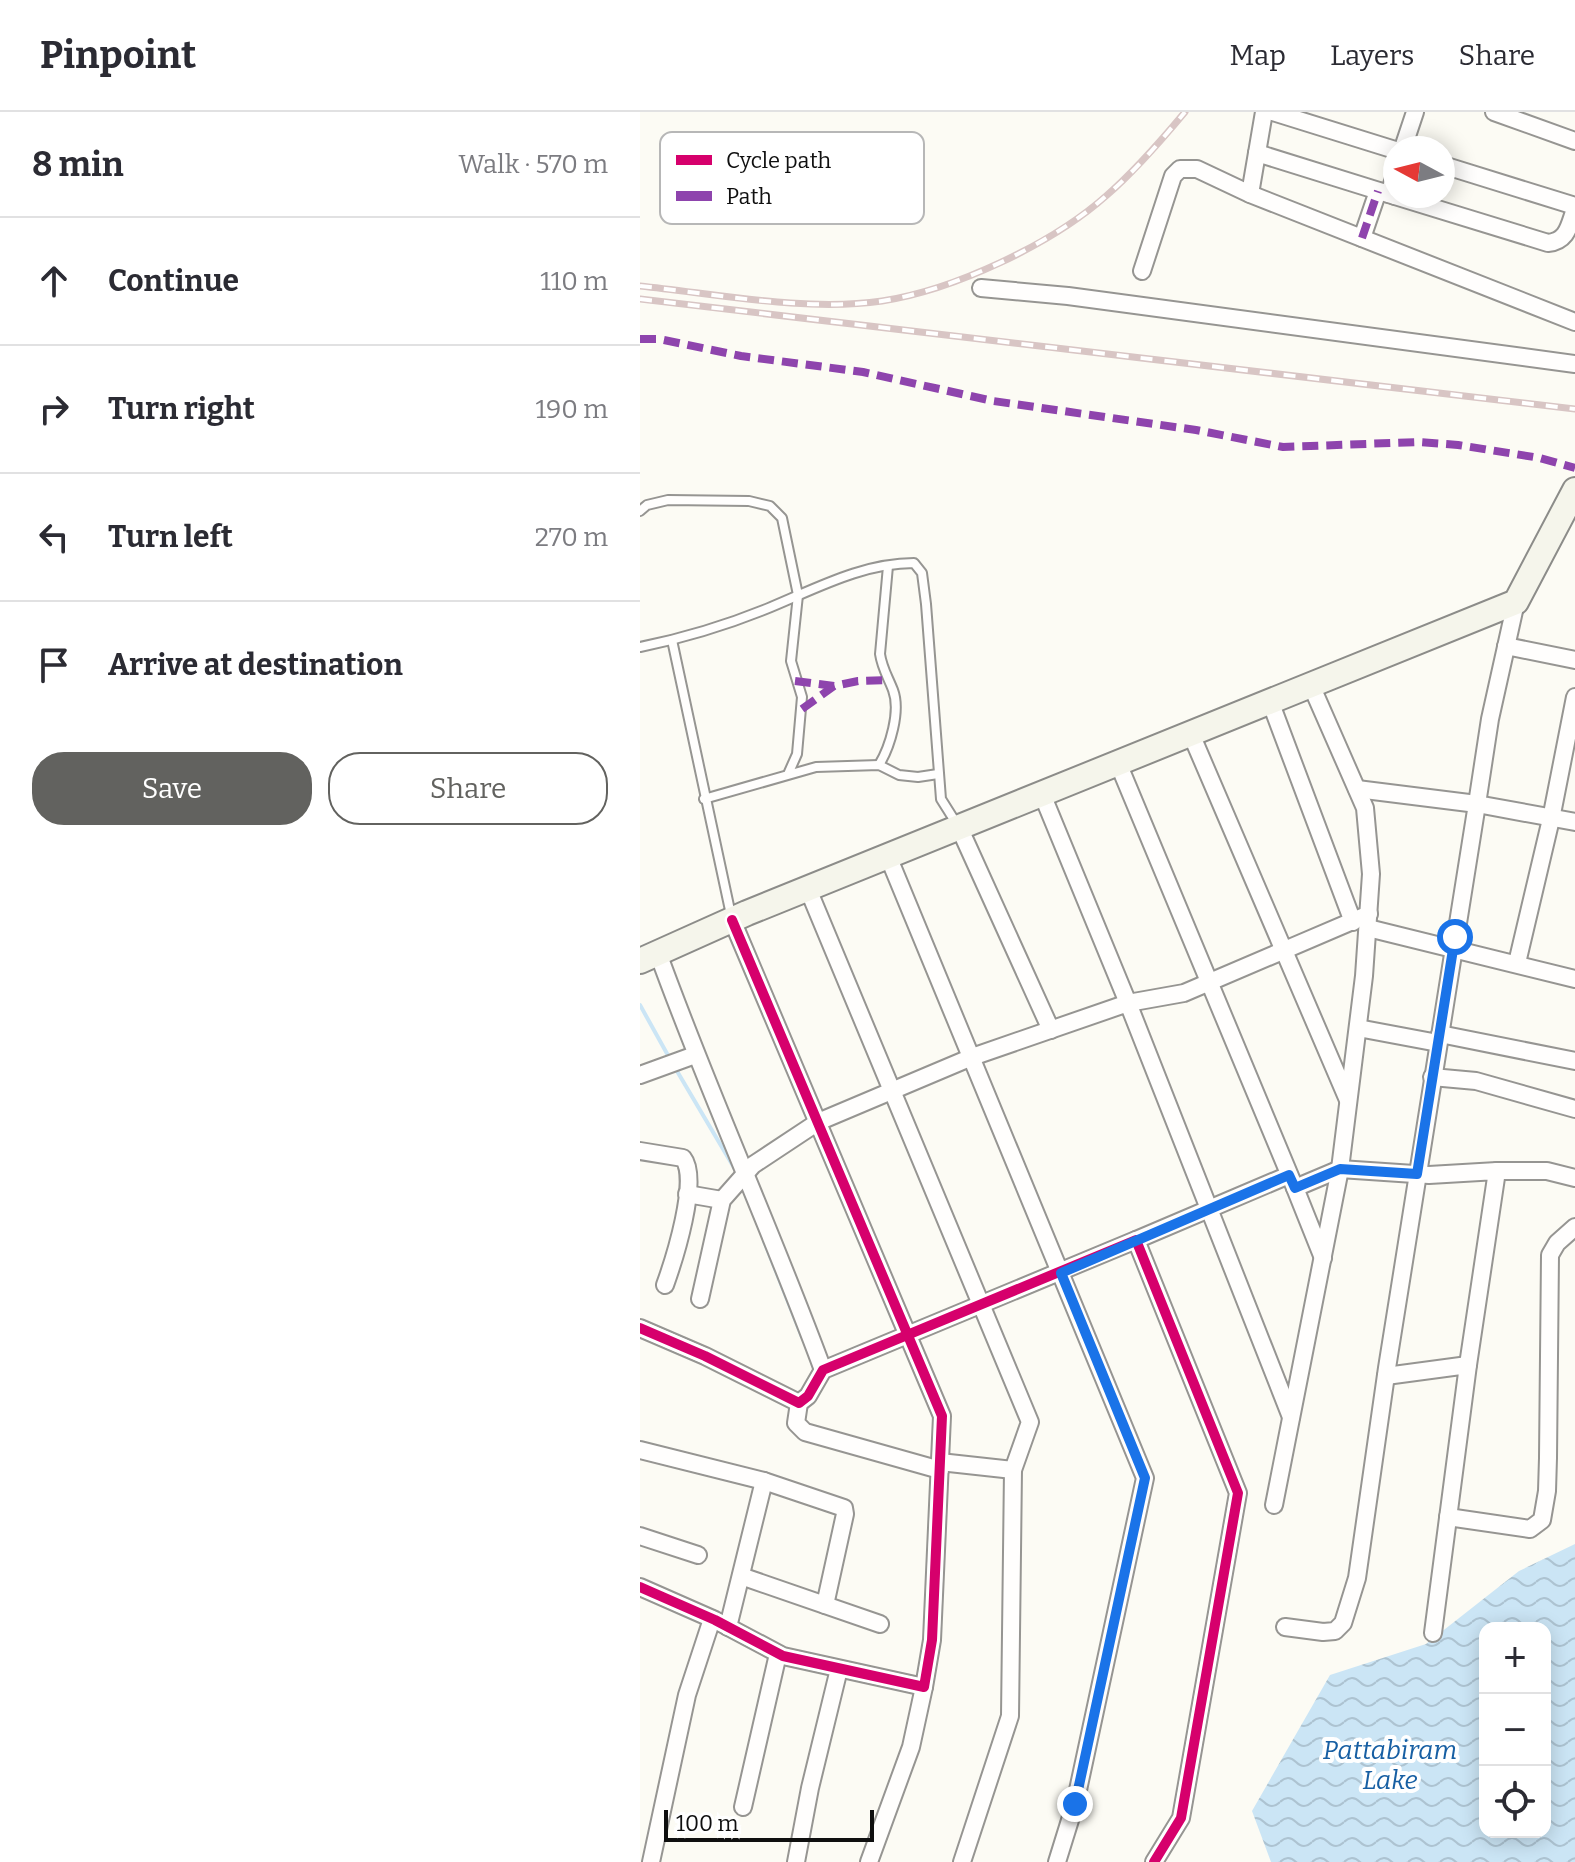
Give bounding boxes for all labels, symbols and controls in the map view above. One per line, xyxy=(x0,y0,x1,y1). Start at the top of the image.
text: Pinpoint xyxy=(40,32,196,78)
text: Map xyxy=(1229,39,1286,72)
text: Layers xyxy=(1330,39,1414,72)
text: Share xyxy=(1458,39,1535,72)
legend xyxy=(660,132,924,224)
north arrow xyxy=(1383,136,1455,208)
text: 8 min xyxy=(32,144,124,185)
text: Cycle path xyxy=(726,147,831,174)
text: Walk · 570 m xyxy=(459,149,608,180)
text: Path xyxy=(726,183,772,210)
icon: ahead xyxy=(32,259,76,303)
text: Continue xyxy=(108,263,239,299)
text: 110 m xyxy=(540,266,608,297)
icon: right xyxy=(32,387,76,431)
text: Turn right xyxy=(108,391,255,427)
text: 190 m xyxy=(536,394,608,425)
icon: left xyxy=(32,515,76,559)
text: Turn left xyxy=(108,519,233,555)
text: 270 m xyxy=(535,522,608,553)
icon: arrive xyxy=(32,643,76,687)
text: Arrive at destination xyxy=(108,647,403,683)
button: Save xyxy=(32,752,312,825)
button: Share xyxy=(328,752,608,825)
route start xyxy=(1437,919,1473,955)
map controls xyxy=(1479,1622,1551,1838)
button: + xyxy=(1479,1622,1551,1694)
button: − xyxy=(1479,1694,1551,1766)
water label: Pattabiram Lake xyxy=(1323,1735,1457,1796)
button: locate xyxy=(1479,1766,1551,1838)
route end xyxy=(1057,1786,1093,1822)
scale bar xyxy=(664,1806,874,1842)
text: 100 m xyxy=(676,1810,739,1837)

